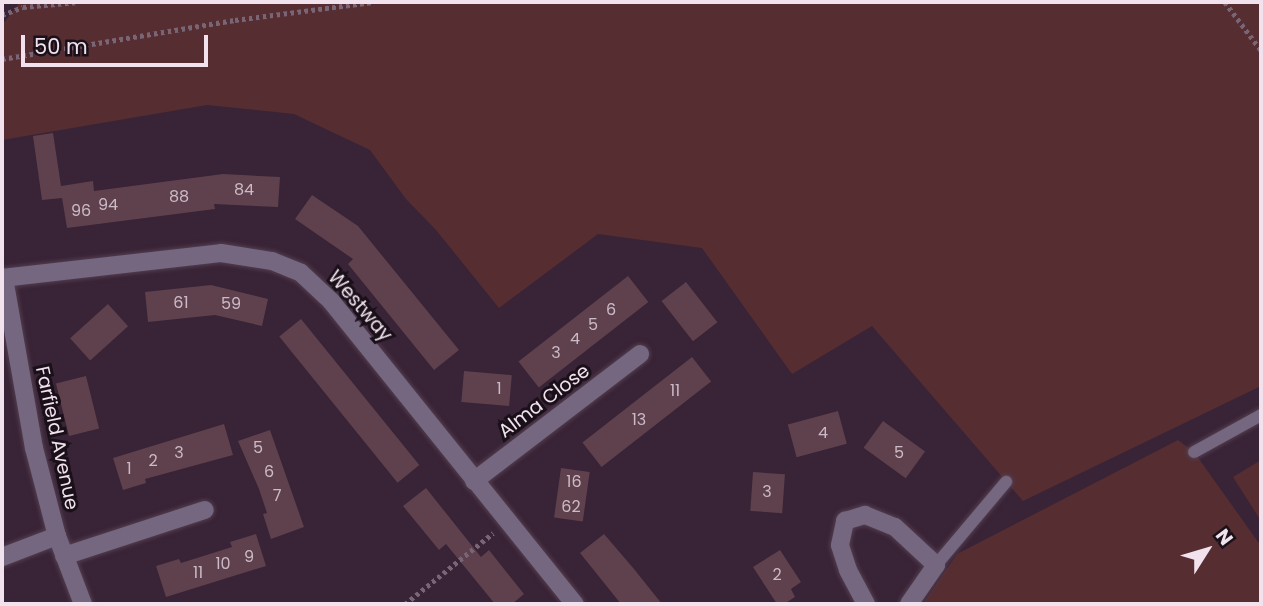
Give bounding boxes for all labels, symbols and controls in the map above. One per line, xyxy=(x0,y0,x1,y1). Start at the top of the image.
scale bar xyxy=(24,21,212,65)
text: 50 m xyxy=(34,32,88,61)
house number: 84 xyxy=(234,180,254,200)
house number: 88 xyxy=(169,187,189,207)
house number: 94 xyxy=(98,195,118,215)
house number: 96 xyxy=(71,201,91,221)
street label: Westway xyxy=(323,266,397,346)
house number: 61 xyxy=(173,293,189,313)
house number: 59 xyxy=(221,294,241,314)
house number: 6 xyxy=(606,300,616,320)
house number: 5 xyxy=(588,315,598,335)
house number: 4 xyxy=(570,329,580,349)
house number: 3 xyxy=(551,343,561,363)
street label: Alma Close xyxy=(494,359,594,443)
street label: Farfield Avenue xyxy=(31,364,83,512)
house number: 1 xyxy=(496,379,502,399)
house number: 11 xyxy=(670,381,680,401)
house number: 13 xyxy=(632,410,646,430)
house number: 4 xyxy=(818,423,828,443)
house number: 5 xyxy=(253,438,263,458)
house number: 3 xyxy=(174,443,184,463)
house number: 5 xyxy=(894,443,904,463)
house number: 2 xyxy=(148,451,158,471)
house number: 1 xyxy=(126,459,132,479)
house number: 6 xyxy=(264,462,274,482)
house number: 16 xyxy=(566,472,582,492)
house number: 3 xyxy=(762,482,772,502)
house number: 7 xyxy=(273,486,281,506)
house number: 62 xyxy=(561,497,581,517)
north arrow xyxy=(1172,515,1242,585)
text: N xyxy=(1209,523,1239,551)
house number: 9 xyxy=(244,547,254,567)
house number: 10 xyxy=(215,554,231,574)
house number: 11 xyxy=(193,563,203,583)
house number: 2 xyxy=(772,565,782,585)

